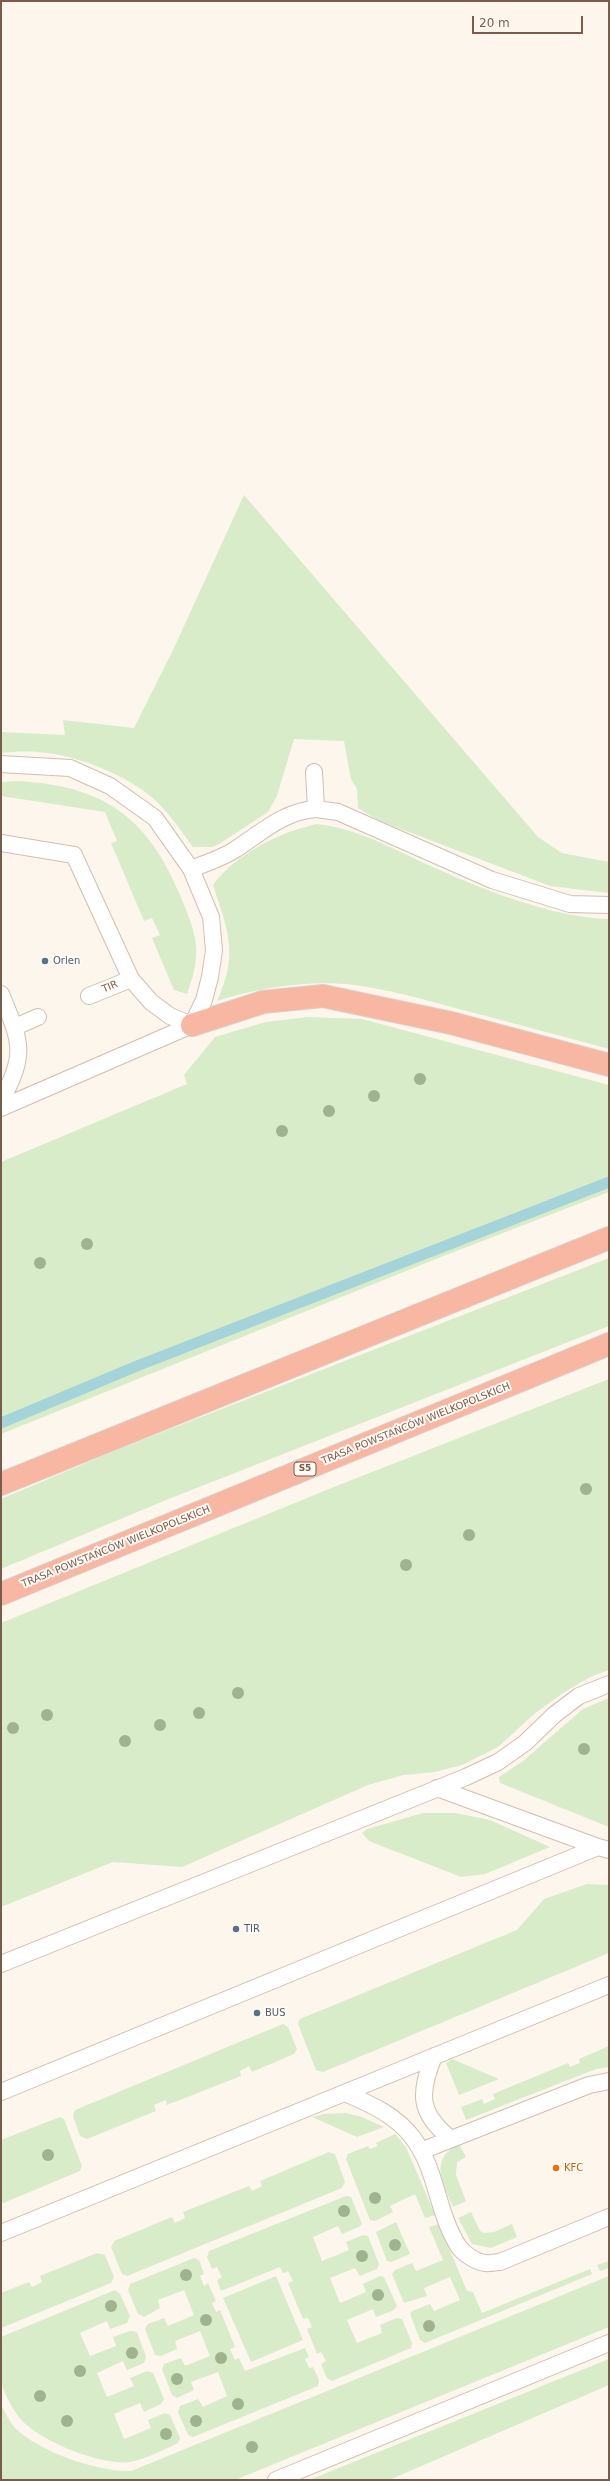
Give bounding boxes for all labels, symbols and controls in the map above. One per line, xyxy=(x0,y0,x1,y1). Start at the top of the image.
scale bar xyxy=(474,8,585,34)
text: 20 m xyxy=(479,16,510,30)
place label: Orlen xyxy=(53,955,80,967)
marker: Orlen xyxy=(40,956,50,966)
street label: TIR xyxy=(100,978,120,996)
street label: TRASA POWSTAŃCÓW WIELKOPOLSKICH xyxy=(320,1381,512,1467)
road number: S5 xyxy=(294,1462,316,1476)
street label: TRASA POWSTAŃCÓW WIELKOPOLSKICH xyxy=(20,1504,212,1590)
place label: TIR xyxy=(244,1923,260,1935)
marker: TIR xyxy=(231,1924,241,1934)
place label: BUS xyxy=(265,2007,286,2019)
marker: BUS xyxy=(252,2008,262,2018)
place label: KFC xyxy=(564,2162,583,2174)
marker: KFC xyxy=(551,2163,561,2173)

